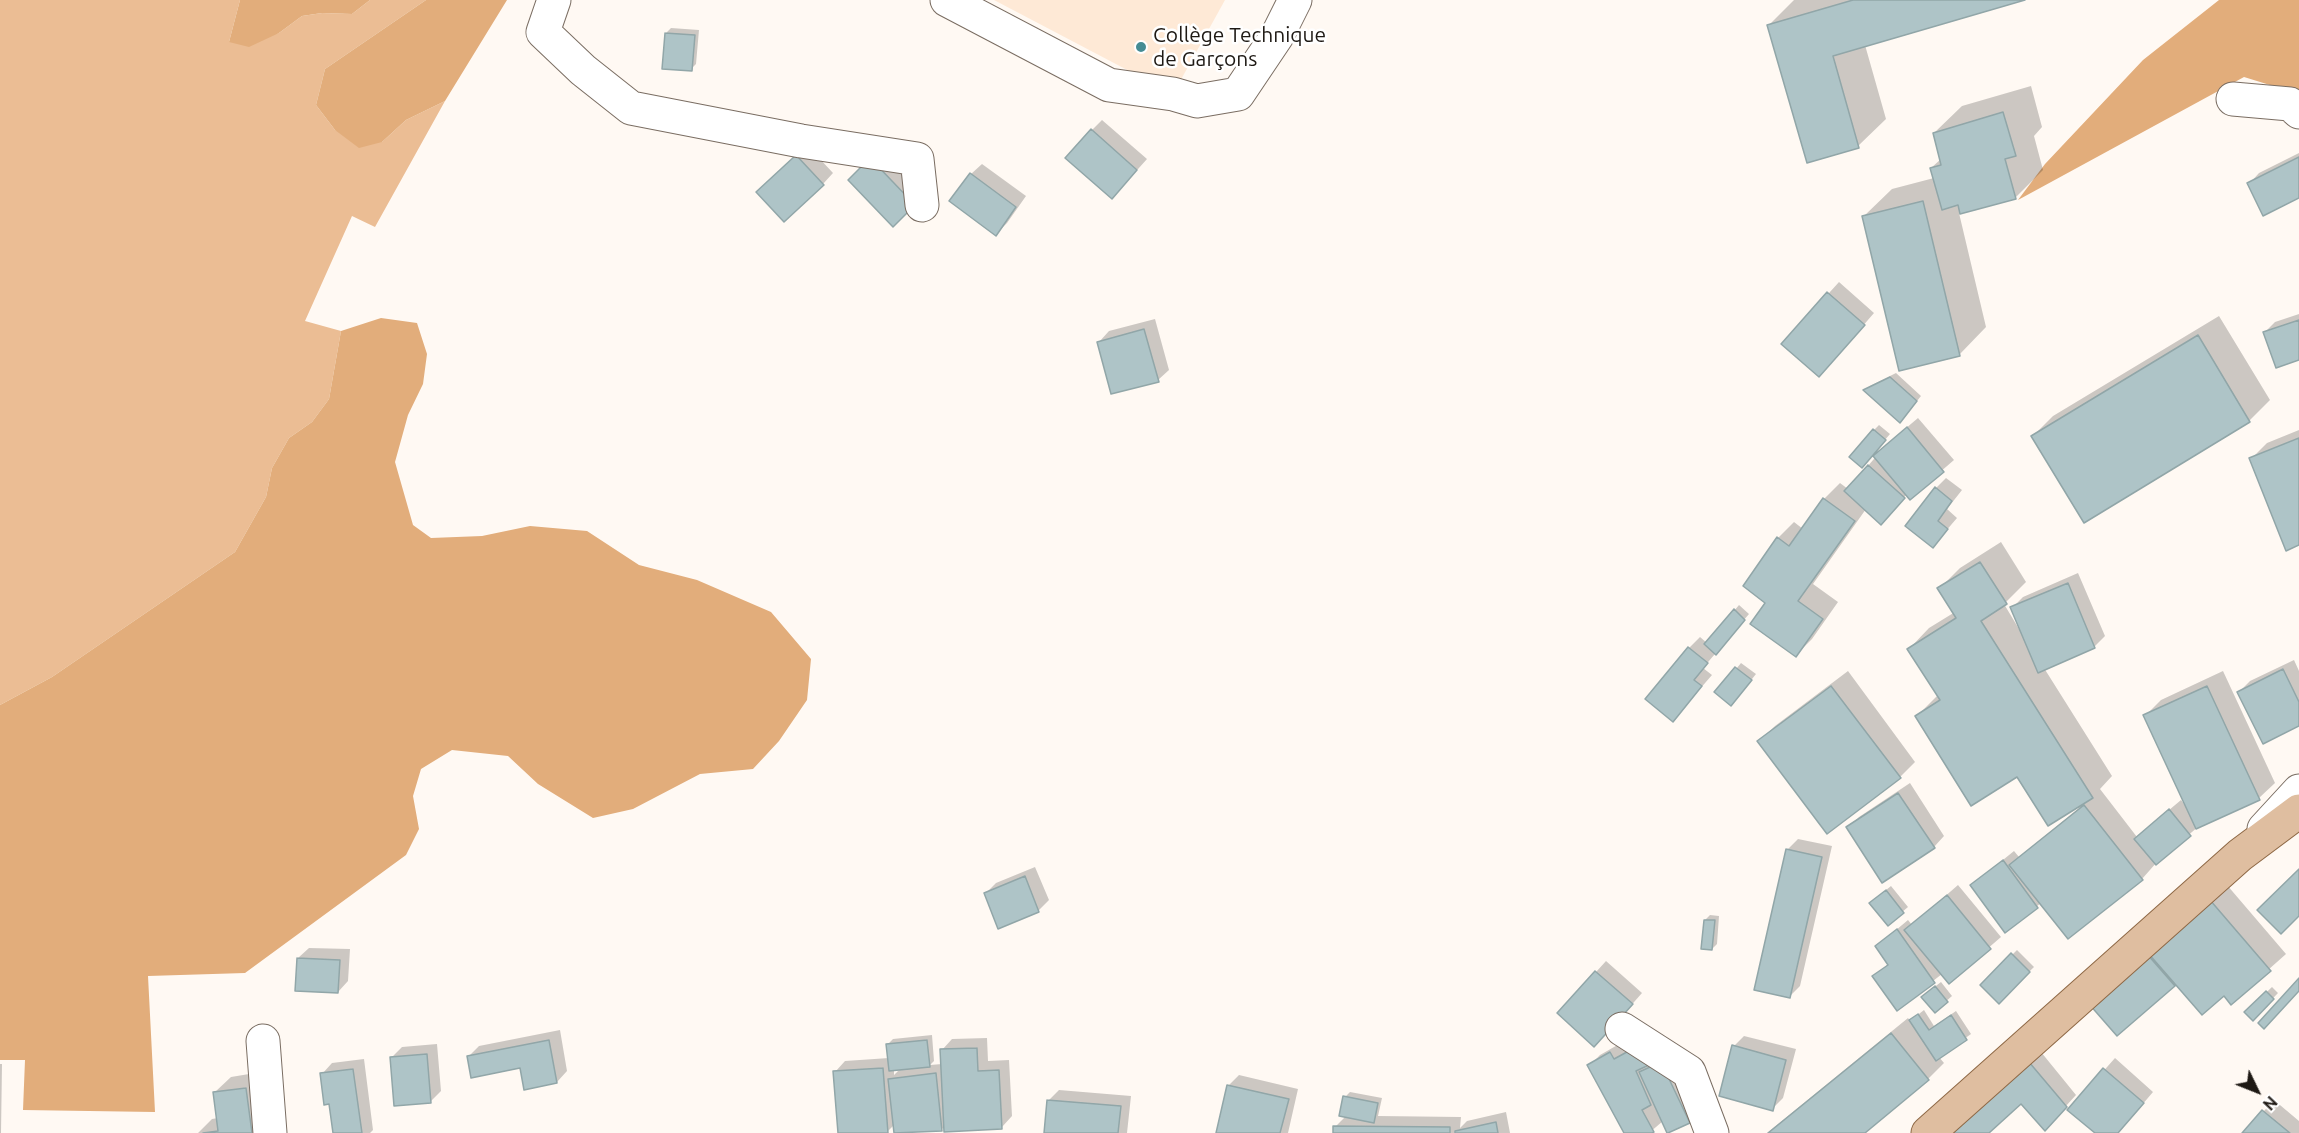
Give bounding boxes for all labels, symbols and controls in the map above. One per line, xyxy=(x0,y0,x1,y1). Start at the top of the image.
place label: Collège Technique de Garçons xyxy=(1153,22,1326,72)
marker: Collège Technique de Garçons xyxy=(1134,40,1148,54)
north arrow xyxy=(2227,1061,2287,1121)
text: N xyxy=(2260,1093,2281,1114)

